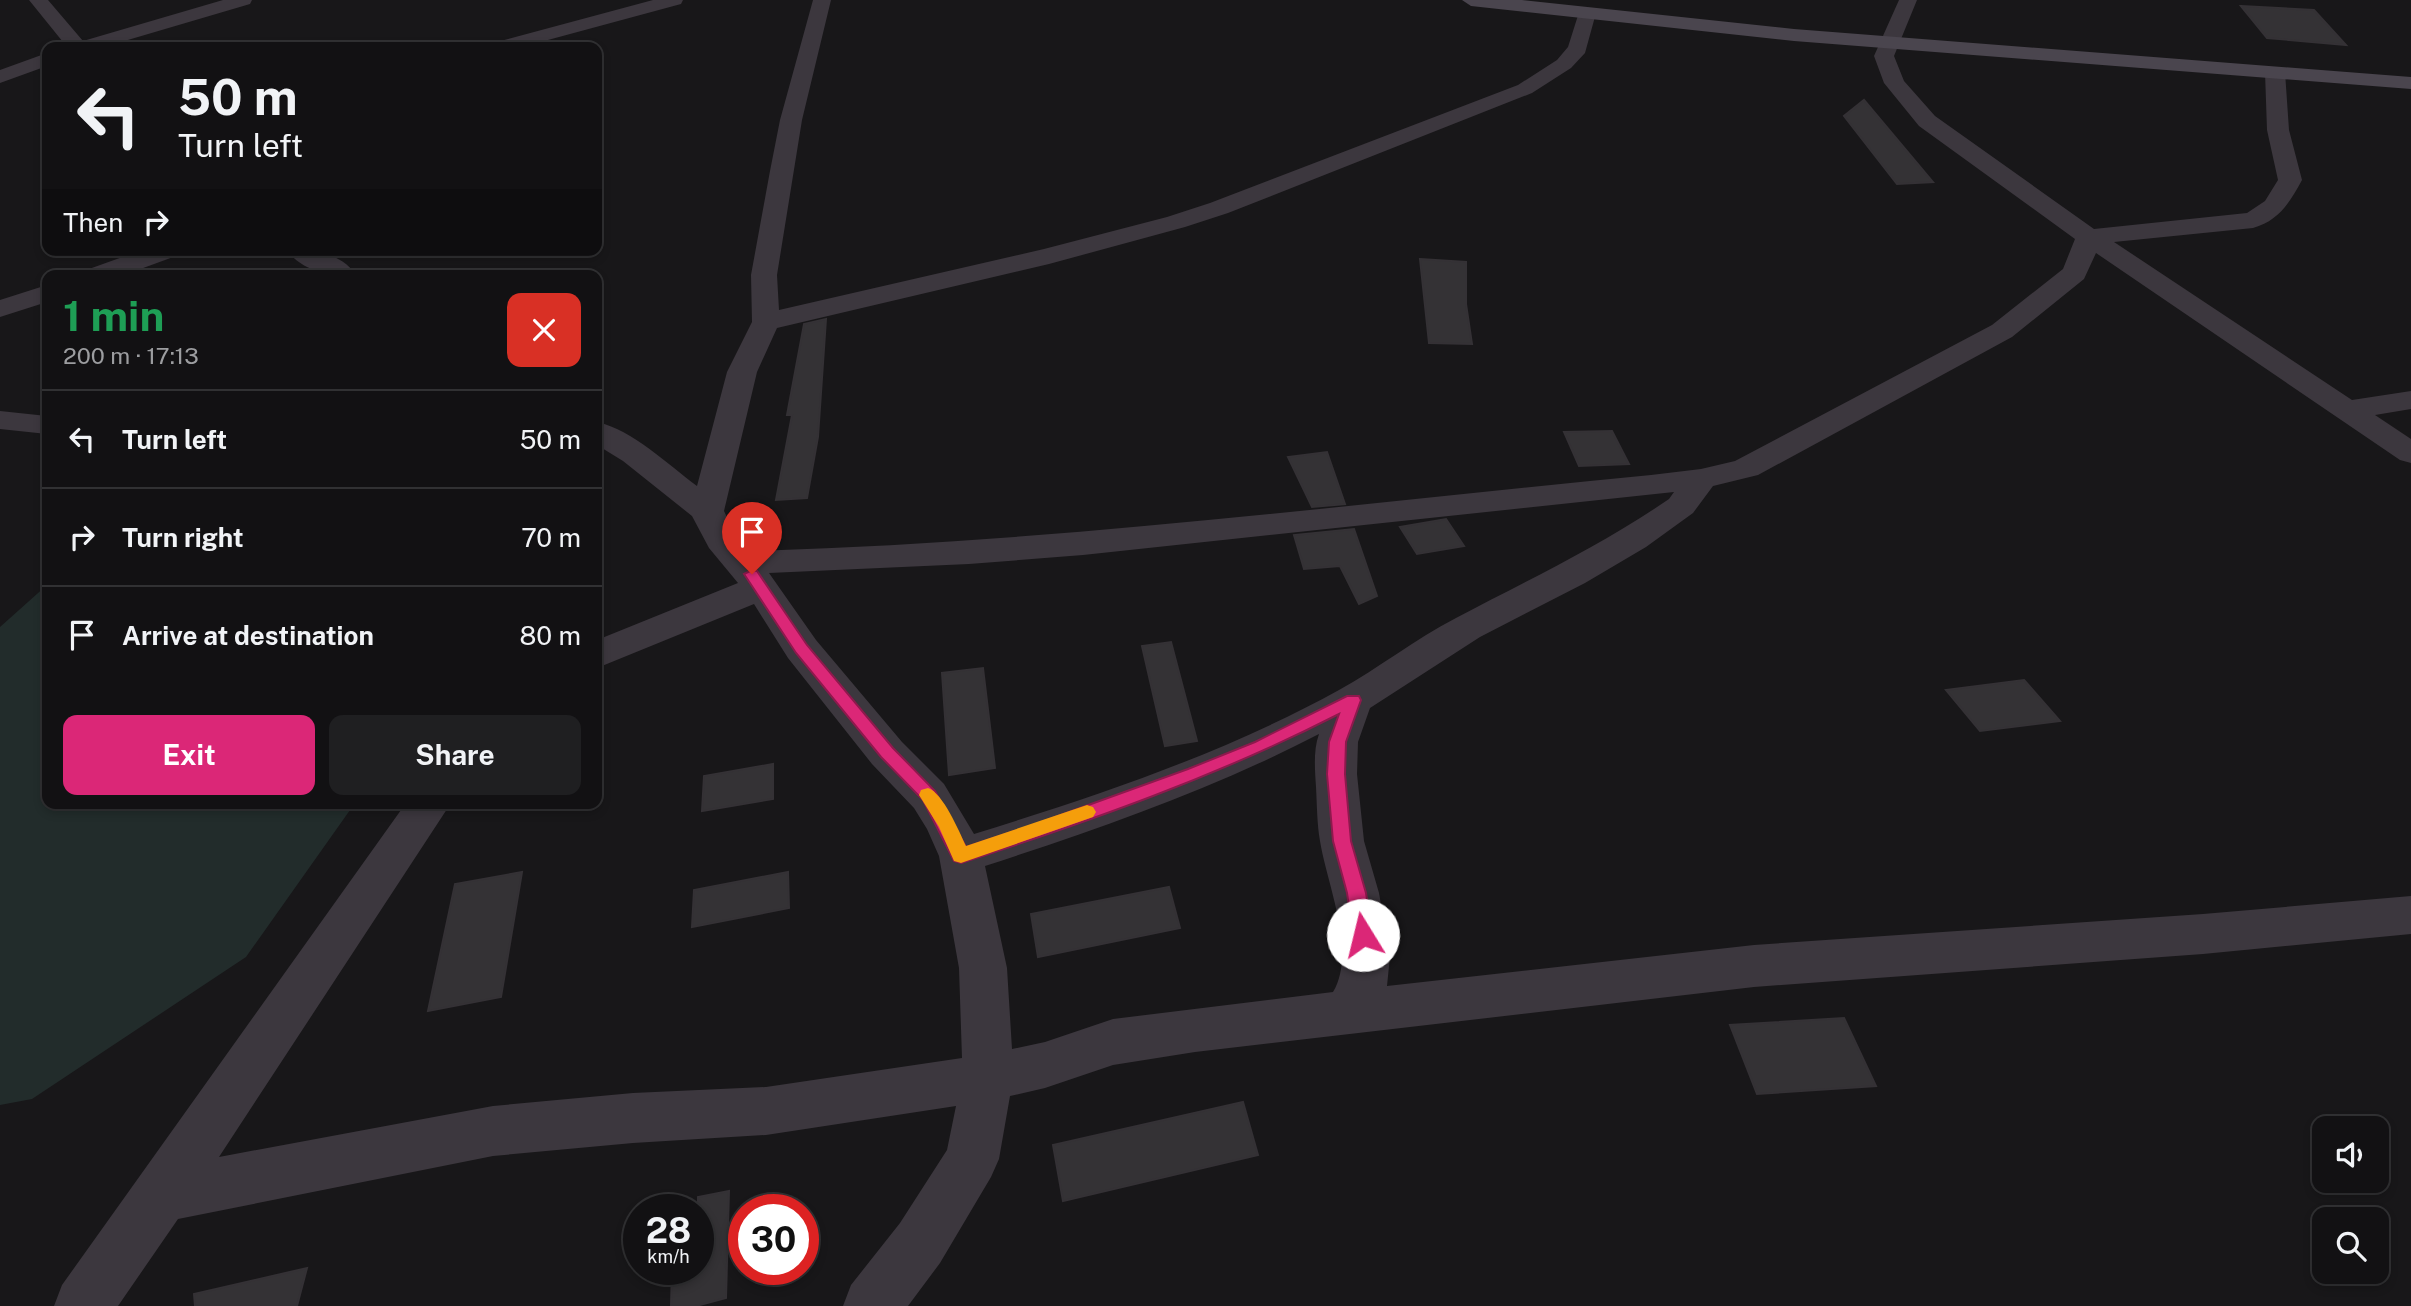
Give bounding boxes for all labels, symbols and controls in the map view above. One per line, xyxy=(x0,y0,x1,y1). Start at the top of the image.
text: 50 m xyxy=(178,68,298,126)
icon: left xyxy=(63,70,154,161)
text: Turn left xyxy=(178,127,303,164)
icon: right xyxy=(137,203,175,241)
text: Then xyxy=(63,207,123,238)
text: 1 min xyxy=(63,291,164,340)
button: close xyxy=(507,293,581,367)
text: 200 m · 17:13 xyxy=(63,342,199,369)
icon: left xyxy=(63,420,101,458)
text: Turn left xyxy=(122,424,227,455)
text: 50 m xyxy=(520,424,581,455)
pin xyxy=(722,502,782,574)
icon: arrive xyxy=(733,513,771,551)
icon: right xyxy=(63,518,101,556)
text: Turn right xyxy=(122,522,244,553)
text: 70 m xyxy=(521,522,581,553)
icon: arrive xyxy=(63,616,101,654)
text: Arrive at destination xyxy=(122,620,374,651)
text: 80 m xyxy=(520,620,581,651)
button: Exit xyxy=(63,715,315,795)
button: Share xyxy=(329,715,581,795)
position arrow xyxy=(1326,898,1400,972)
map controls xyxy=(2312,1116,2389,1284)
button: sound xyxy=(2312,1116,2389,1193)
speed limit sign: 30 xyxy=(728,1194,819,1285)
button: search xyxy=(2312,1207,2389,1284)
text: 28 xyxy=(646,1210,691,1251)
text: km/h xyxy=(647,1246,690,1267)

